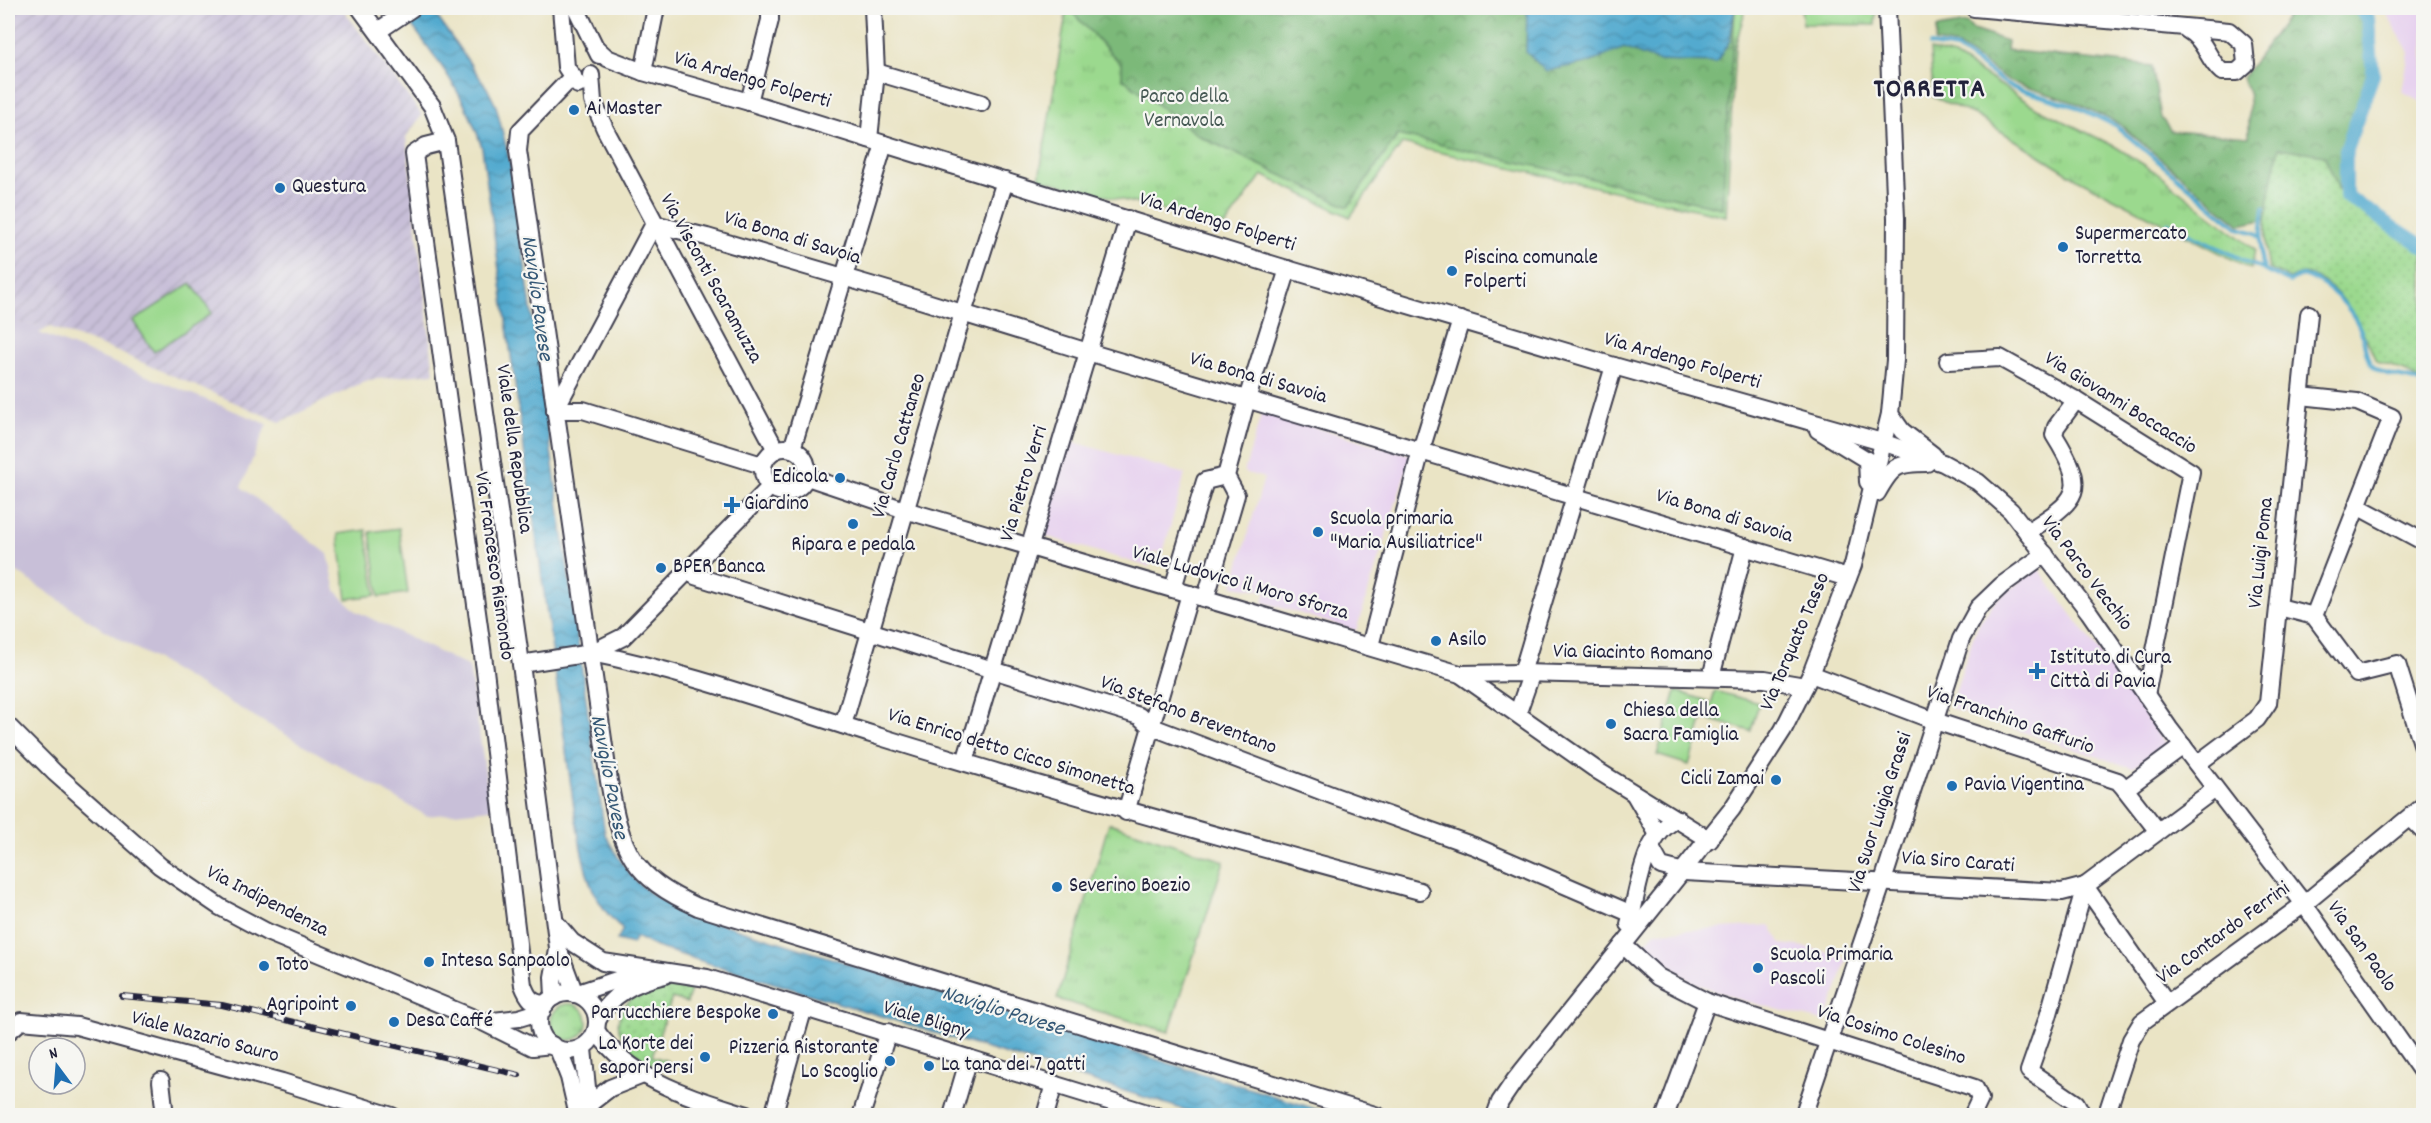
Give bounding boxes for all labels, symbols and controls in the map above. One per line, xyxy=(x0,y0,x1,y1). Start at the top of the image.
street label: Via Ardengo Folperti xyxy=(670,44,834,118)
district label: TORRETTA xyxy=(1873,71,1987,110)
park label: Parco della Vernavola xyxy=(1140,83,1229,137)
place label: Ai Master xyxy=(586,95,662,125)
marker: Ai Master xyxy=(567,103,581,117)
place label: Questura xyxy=(292,173,367,203)
marker: Questura xyxy=(273,181,287,195)
street label: Via Ardengo Folperti xyxy=(1135,185,1299,261)
street label: Via Visconti Scaramuzza xyxy=(651,189,770,370)
street label: Via Bona di Savoia xyxy=(720,204,865,274)
place label: Supermercato Torretta xyxy=(2075,220,2187,274)
water label: Naviglio Pavese xyxy=(512,233,560,364)
marker: Supermercato Torretta xyxy=(2056,240,2070,254)
place label: Piscina comunale Folperti xyxy=(1464,244,1598,298)
marker: Piscina comunale Folperti xyxy=(1445,264,1459,278)
street label: Via Ardengo Folperti xyxy=(1600,325,1764,399)
street label: Via Bona di Savoia xyxy=(1186,345,1331,413)
street label: Via Giovanni Boccaccio xyxy=(2038,345,2202,463)
street label: Viale della Repubblica xyxy=(486,363,540,536)
street label: Via Carlo Cattaneo xyxy=(865,370,935,522)
street label: Via Pietro Verri xyxy=(993,422,1057,546)
place label: Edicola xyxy=(772,463,829,493)
street label: Via Francesco Rismondo xyxy=(465,470,521,662)
marker: Edicola xyxy=(833,471,847,485)
street label: Via Bona di Savoia xyxy=(1652,482,1797,552)
place label: Giardino xyxy=(744,490,809,520)
street label: Via Luigi Poma xyxy=(2241,495,2283,610)
marker: Giardino xyxy=(725,498,739,512)
place label: Scuola primaria "Maria Ausiliatrice" xyxy=(1330,505,1482,559)
street label: Via Parco Vecchio xyxy=(2033,510,2139,638)
marker: Ripara e pedala xyxy=(846,517,860,531)
marker: Scuola primaria "Maria Ausiliatrice" xyxy=(1311,525,1325,539)
place label: Ripara e pedala xyxy=(791,531,916,561)
street label: Viale Ludovico il Moro Sforza xyxy=(1128,539,1353,630)
place label: BPER Banca xyxy=(673,553,766,583)
marker: BPER Banca xyxy=(654,561,668,575)
street label: Via Torquato Tasso xyxy=(1753,568,1839,716)
place label: Asilo xyxy=(1448,626,1487,656)
marker: Asilo xyxy=(1429,634,1443,648)
street label: Via Giacinto Romano xyxy=(1553,638,1713,670)
place label: Istituto di Cura Città di Pavia xyxy=(2050,644,2172,698)
marker: Istituto di Cura Città di Pavia xyxy=(2028,662,2046,680)
street label: Via Stefano Breventano xyxy=(1095,668,1281,764)
street label: Via Franchino Gaffurio xyxy=(1922,678,2098,764)
place label: Chiesa della Sacra Famiglia xyxy=(1623,697,1740,751)
street label: Via Enrico detto Cicco Simonetta xyxy=(884,701,1139,805)
water label: Naviglio Pavese xyxy=(581,712,636,843)
marker: Chiesa della Sacra Famiglia xyxy=(1604,717,1618,731)
street label: Via Suor Luigia Grassi xyxy=(1841,728,1921,897)
place label: Cicli Zamai xyxy=(1680,765,1764,795)
place label: Pavia Vigentina xyxy=(1964,771,2085,801)
marker: Cicli Zamai xyxy=(1769,773,1783,787)
marker: Pavia Vigentina xyxy=(1945,779,1959,793)
street label: Via Siro Carati xyxy=(1901,844,2016,882)
street label: Via Indipendenza xyxy=(201,858,334,946)
place label: Severino Boezio xyxy=(1069,872,1191,902)
street label: Via Contardo Ferrini xyxy=(2151,875,2297,993)
marker: Severino Boezio xyxy=(1050,880,1064,894)
street label: Via San Paolo xyxy=(2319,895,2403,999)
place label: Scuola Primaria Pascoli xyxy=(1770,941,1894,995)
place label: Intesa Sanpaolo xyxy=(441,947,570,977)
place label: Toto xyxy=(276,951,309,981)
marker: Intesa Sanpaolo xyxy=(422,955,436,969)
marker: Toto xyxy=(257,959,271,973)
marker: Scuola Primaria Pascoli xyxy=(1751,961,1765,975)
water label: Naviglio Pavese xyxy=(938,979,1069,1046)
place label: Agripoint xyxy=(266,991,339,1021)
street label: Viale Bligny xyxy=(879,994,973,1049)
street label: Via Cosimo Colesino xyxy=(1813,998,1969,1074)
marker: Agripoint xyxy=(344,999,358,1013)
place label: Parrucchiere Bespoke xyxy=(591,999,761,1029)
street label: Viale Nazario Sauro xyxy=(128,1004,282,1072)
place label: Desa Caffé xyxy=(406,1007,493,1037)
marker: Parrucchiere Bespoke xyxy=(766,1007,780,1021)
marker: Desa Caffé xyxy=(387,1015,401,1029)
place label: La Korte dei sapori persi xyxy=(598,1030,693,1084)
place label: Pizzeria Ristorante Lo Scoglio xyxy=(729,1034,878,1088)
north arrow xyxy=(27,1036,87,1096)
text: N xyxy=(47,1042,61,1066)
marker: La Korte dei sapori persi xyxy=(698,1050,712,1064)
place label: La tana dei 7 gatti xyxy=(941,1051,1085,1081)
marker: Pizzeria Ristorante Lo Scoglio xyxy=(883,1054,897,1068)
marker: La tana dei 7 gatti xyxy=(922,1059,936,1073)

